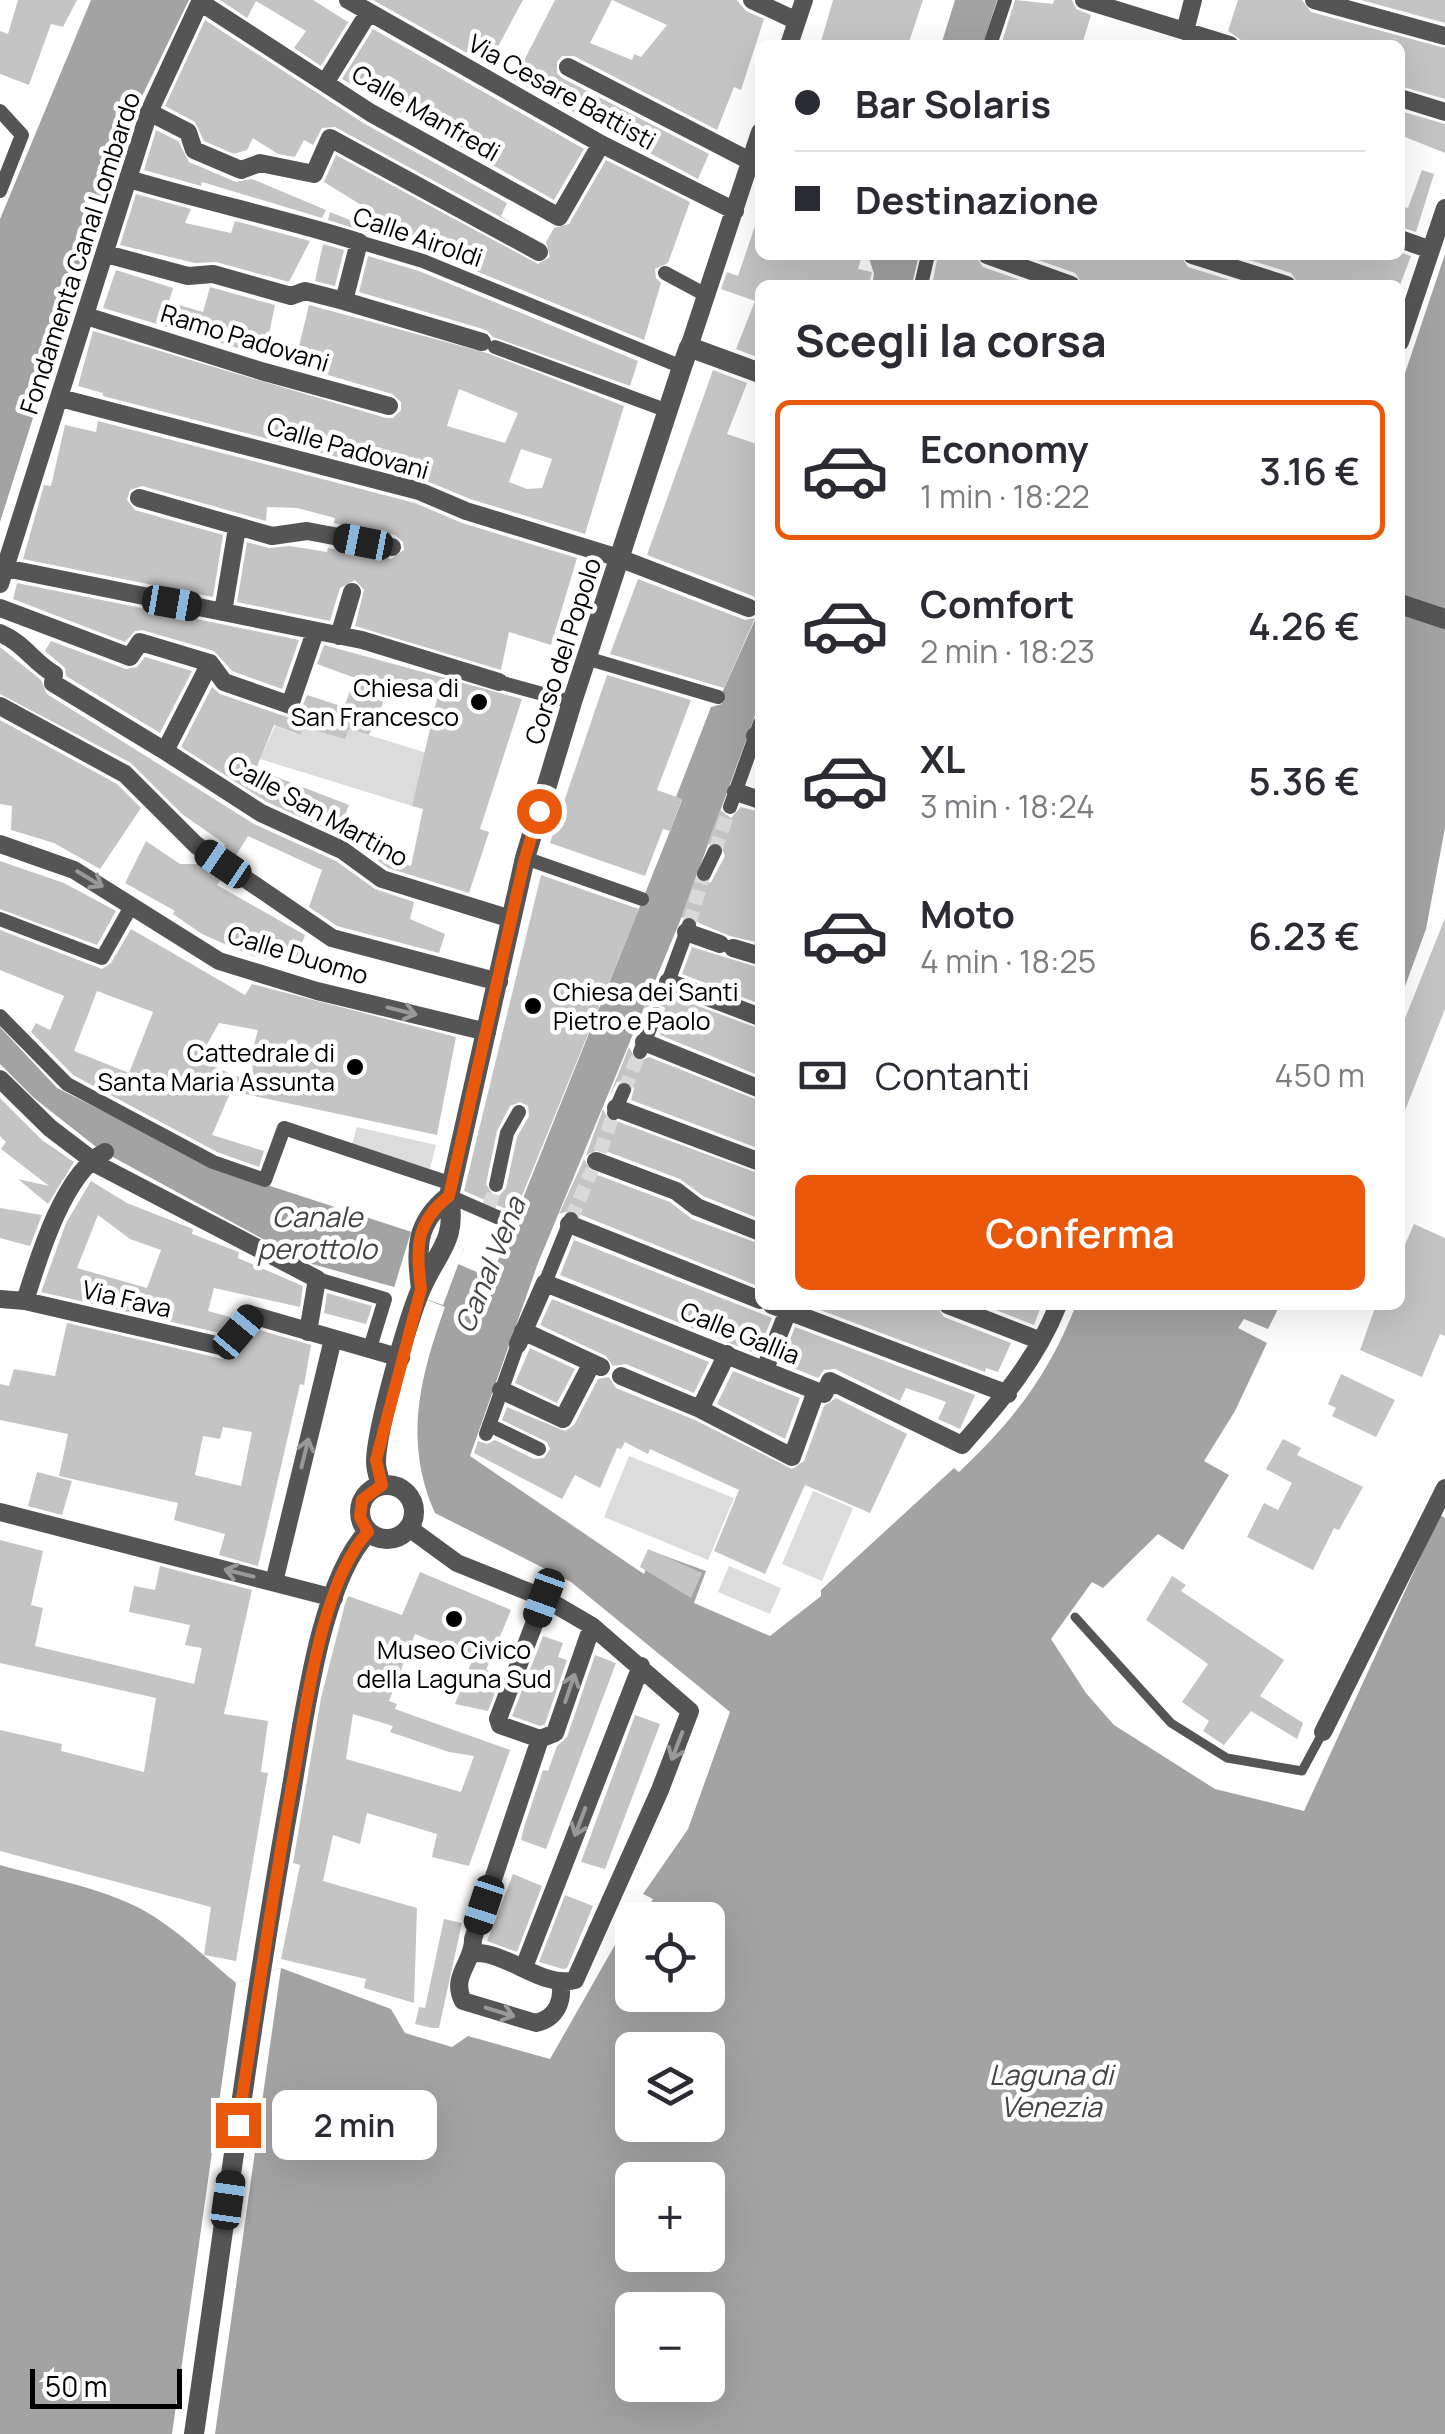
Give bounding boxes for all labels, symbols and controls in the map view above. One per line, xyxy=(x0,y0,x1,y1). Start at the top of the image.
street label: Via Cesare Battisti xyxy=(462,25,662,158)
street label: Calle Manfredi xyxy=(346,56,507,169)
text: Bar Solaris xyxy=(855,77,1051,129)
street label: Fondamenta Canal Lombardo xyxy=(11,87,148,418)
text: Destinazione xyxy=(855,173,1099,225)
street label: Calle Airoldi xyxy=(349,198,488,275)
street label: Ramo Padovani xyxy=(157,295,334,380)
text: Scegli la corsa xyxy=(795,309,1107,371)
street label: Calle Padovani xyxy=(263,408,433,487)
text: Economy xyxy=(920,422,1089,474)
icon: car xyxy=(800,425,890,515)
text: 3.16 € xyxy=(1259,444,1360,496)
text: 1 min · 18:22 xyxy=(920,474,1090,518)
car xyxy=(331,522,395,562)
street label: Corso del Popolo xyxy=(516,553,609,749)
text: Comfort xyxy=(920,577,1074,629)
icon: car xyxy=(800,580,890,670)
car xyxy=(140,583,204,623)
text: 4.26 € xyxy=(1248,599,1360,651)
text: 2 min · 18:23 xyxy=(920,629,1095,673)
place label: Chiesa di San Francesco xyxy=(291,670,459,734)
marker: Chiesa di San Francesco xyxy=(468,691,490,713)
text: XL xyxy=(920,732,965,784)
icon: car xyxy=(800,735,890,825)
street label: Calle San Martino xyxy=(222,746,415,875)
text: 5.36 € xyxy=(1248,754,1360,806)
text: 3 min · 18:24 xyxy=(920,784,1095,828)
route start xyxy=(517,789,562,834)
car xyxy=(190,835,256,893)
one-way arrow xyxy=(75,869,104,889)
text: Moto xyxy=(920,887,1015,939)
icon: car xyxy=(800,890,890,980)
text: 6.23 € xyxy=(1248,909,1360,961)
street label: Calle Duomo xyxy=(224,917,373,993)
text: 4 min · 18:25 xyxy=(920,939,1096,983)
place label: Chiesa dei Santi Pietro e Paolo xyxy=(553,974,738,1038)
marker: Chiesa dei Santi Pietro e Paolo xyxy=(522,995,544,1017)
one-way arrow xyxy=(385,1003,417,1021)
place label: Cattedrale di Santa Maria Assunta xyxy=(98,1035,335,1099)
icon: cash xyxy=(795,1048,850,1103)
text: Contanti xyxy=(875,1049,1030,1101)
text: 450 m xyxy=(1275,1053,1365,1097)
marker: Cattedrale di Santa Maria Assunta xyxy=(344,1056,366,1078)
button: Conferma xyxy=(795,1175,1365,1290)
water label: Canal Vena xyxy=(445,1190,534,1338)
water label: Canale perottolo xyxy=(257,1197,378,1267)
street label: Via Fava xyxy=(79,1271,175,1326)
street label: Calle Gallia xyxy=(675,1293,805,1372)
car xyxy=(207,1299,269,1365)
one-way arrow xyxy=(297,1438,315,1470)
one-way arrow xyxy=(224,1563,256,1581)
car xyxy=(520,1565,568,1631)
marker: Museo Civico della Laguna Sud xyxy=(443,1608,465,1630)
place label: Museo Civico della Laguna Sud xyxy=(356,1632,552,1696)
one-way arrow xyxy=(563,1672,581,1704)
one-way arrow xyxy=(666,1730,684,1761)
one-way arrow xyxy=(570,1806,588,1837)
car xyxy=(460,1872,508,1938)
map controls xyxy=(615,1902,725,2402)
button: locate xyxy=(615,1902,725,2012)
one-way arrow xyxy=(484,2004,515,2022)
button: layers xyxy=(615,2032,725,2142)
water label: Laguna di Venezia xyxy=(989,2055,1116,2125)
callout: 2 min xyxy=(273,2090,438,2160)
route end xyxy=(216,2103,261,2148)
text: 2 min xyxy=(314,2103,395,2147)
button: + xyxy=(615,2162,725,2272)
car xyxy=(209,2168,247,2232)
button: − xyxy=(615,2292,725,2402)
scale bar xyxy=(30,2364,182,2408)
text: 50 m xyxy=(45,2367,108,2405)

